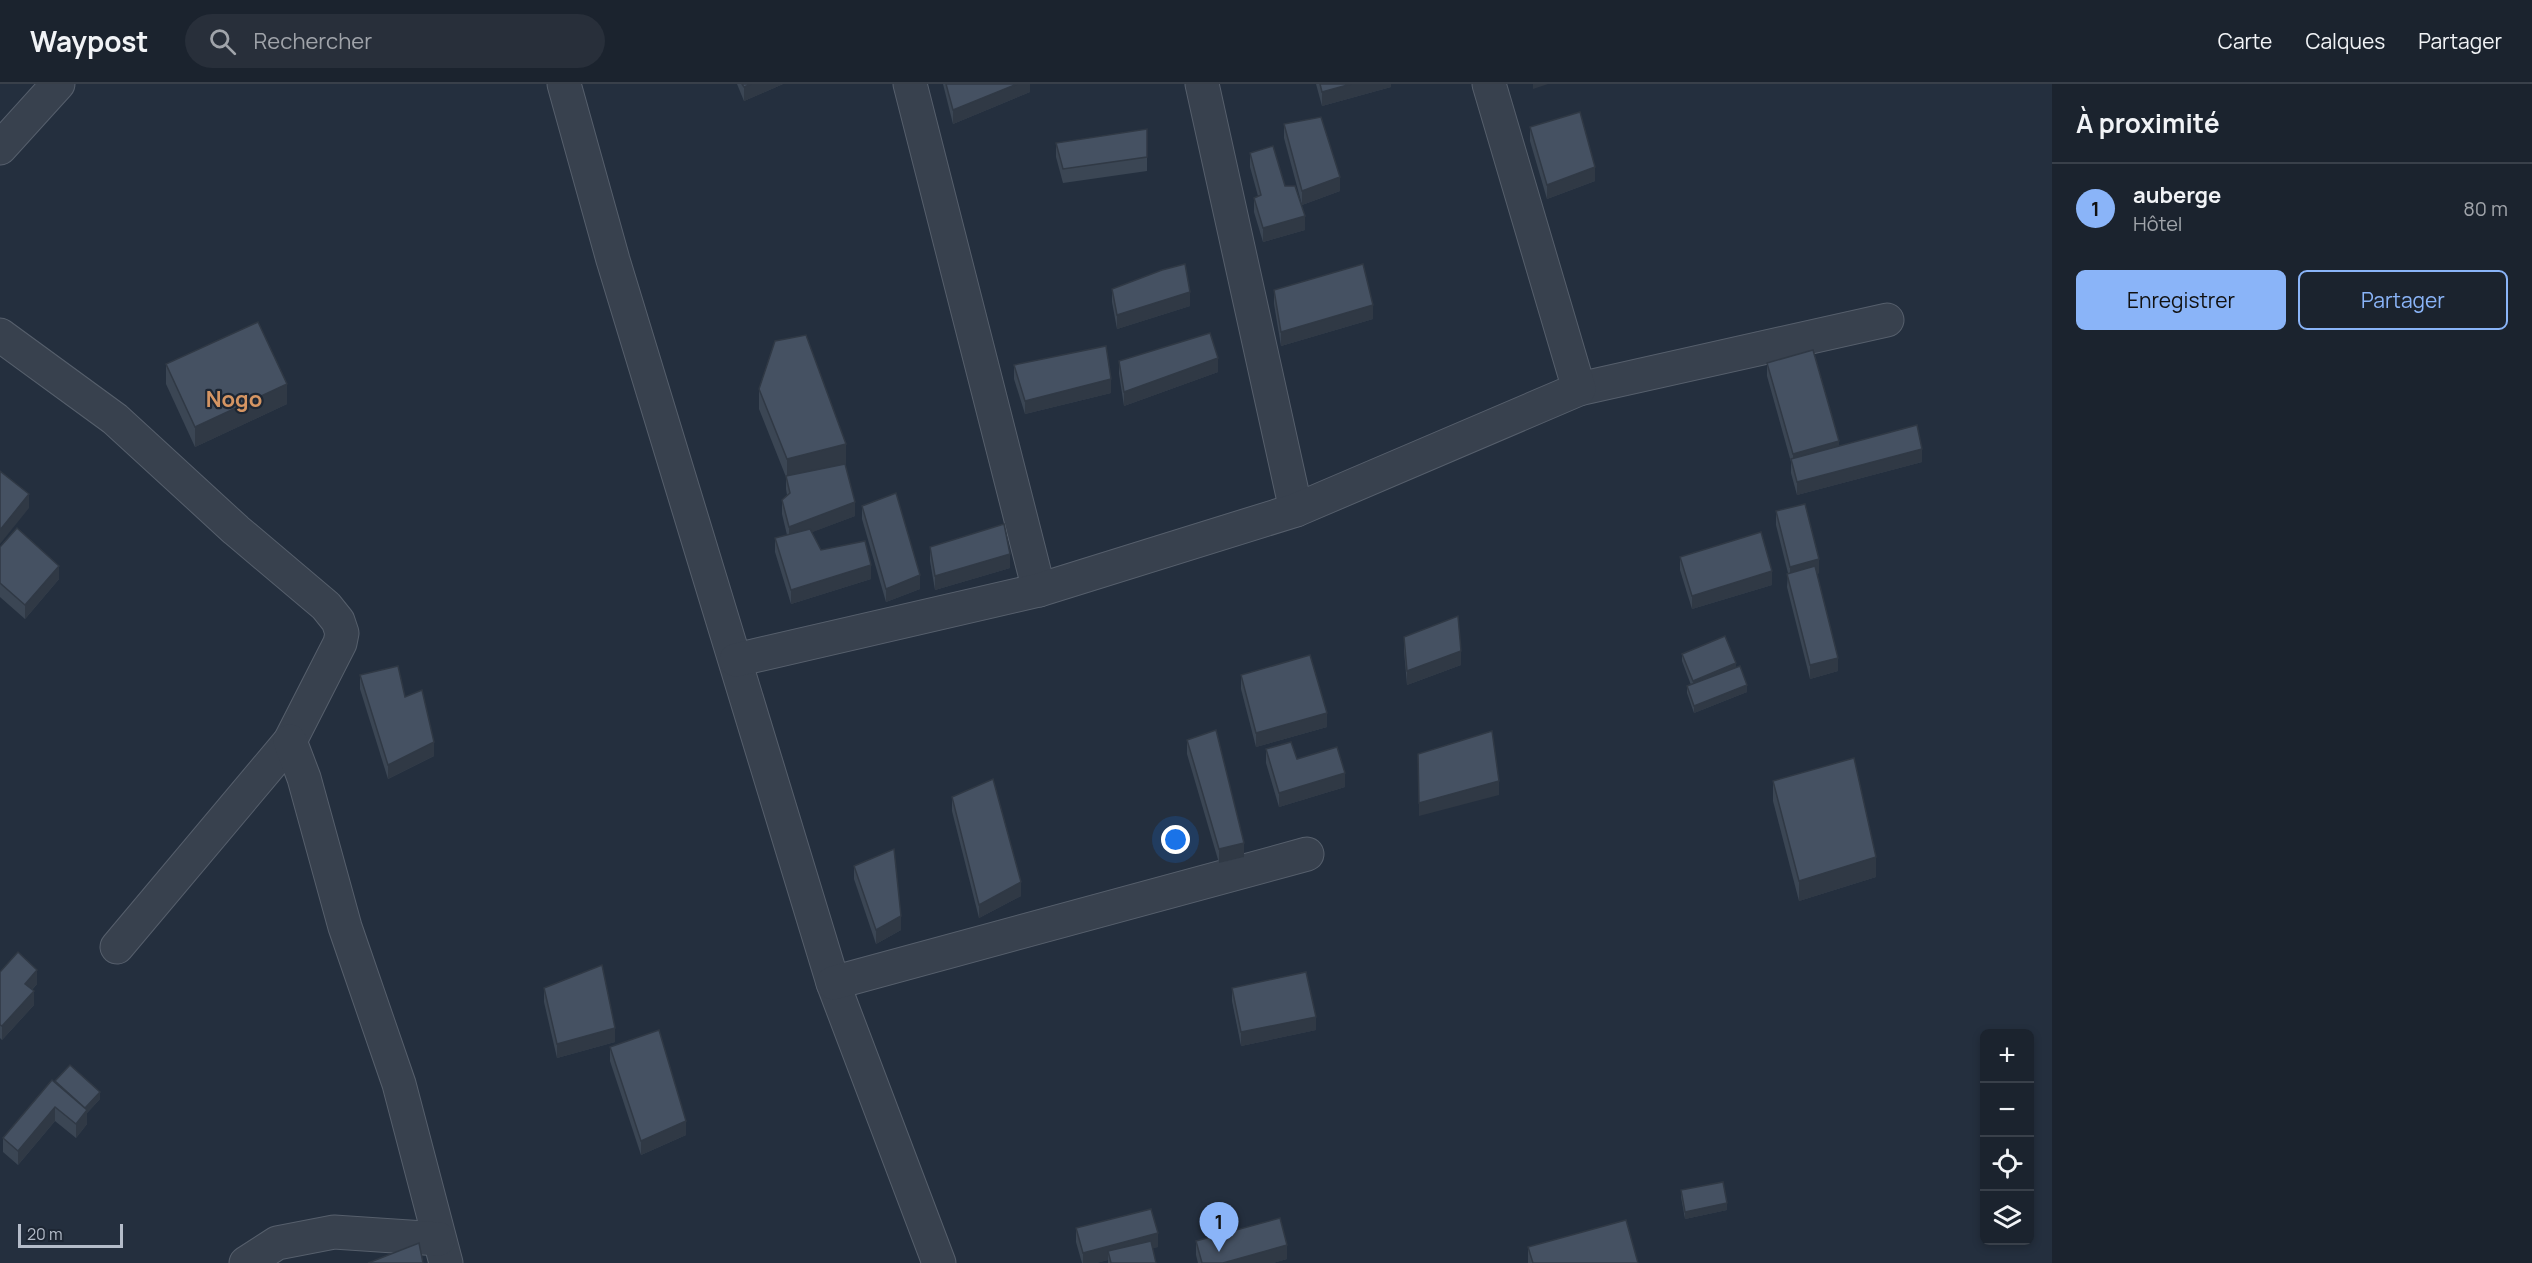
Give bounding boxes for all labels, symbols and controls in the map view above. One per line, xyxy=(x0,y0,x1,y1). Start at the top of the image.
search box xyxy=(185,14,605,68)
text: Waypost xyxy=(30,22,149,60)
icon: search xyxy=(206,25,239,58)
text: Rechercher xyxy=(254,26,372,56)
text: Carte xyxy=(2218,27,2272,55)
text: Calques xyxy=(2305,27,2385,55)
text: Partager xyxy=(2418,27,2502,55)
text: À proximité xyxy=(2076,105,2220,141)
text: auberge xyxy=(2133,180,2221,210)
text: 1 xyxy=(2091,195,2100,222)
text: 80 m xyxy=(2463,195,2508,222)
text: Hôtel xyxy=(2133,210,2183,237)
button: Enregistrer xyxy=(2076,270,2286,330)
button: Partager xyxy=(2298,270,2508,330)
district label: Nogo xyxy=(206,384,262,414)
your location xyxy=(1161,825,1190,854)
map controls xyxy=(1980,1029,2034,1245)
button: + xyxy=(1980,1029,2034,1083)
button: − xyxy=(1980,1083,2034,1137)
button: locate xyxy=(1980,1137,2034,1191)
button: layers xyxy=(1980,1191,2034,1245)
pin: 1 xyxy=(1200,1202,1238,1252)
scale bar xyxy=(18,1221,123,1248)
text: 20 m xyxy=(27,1223,63,1245)

